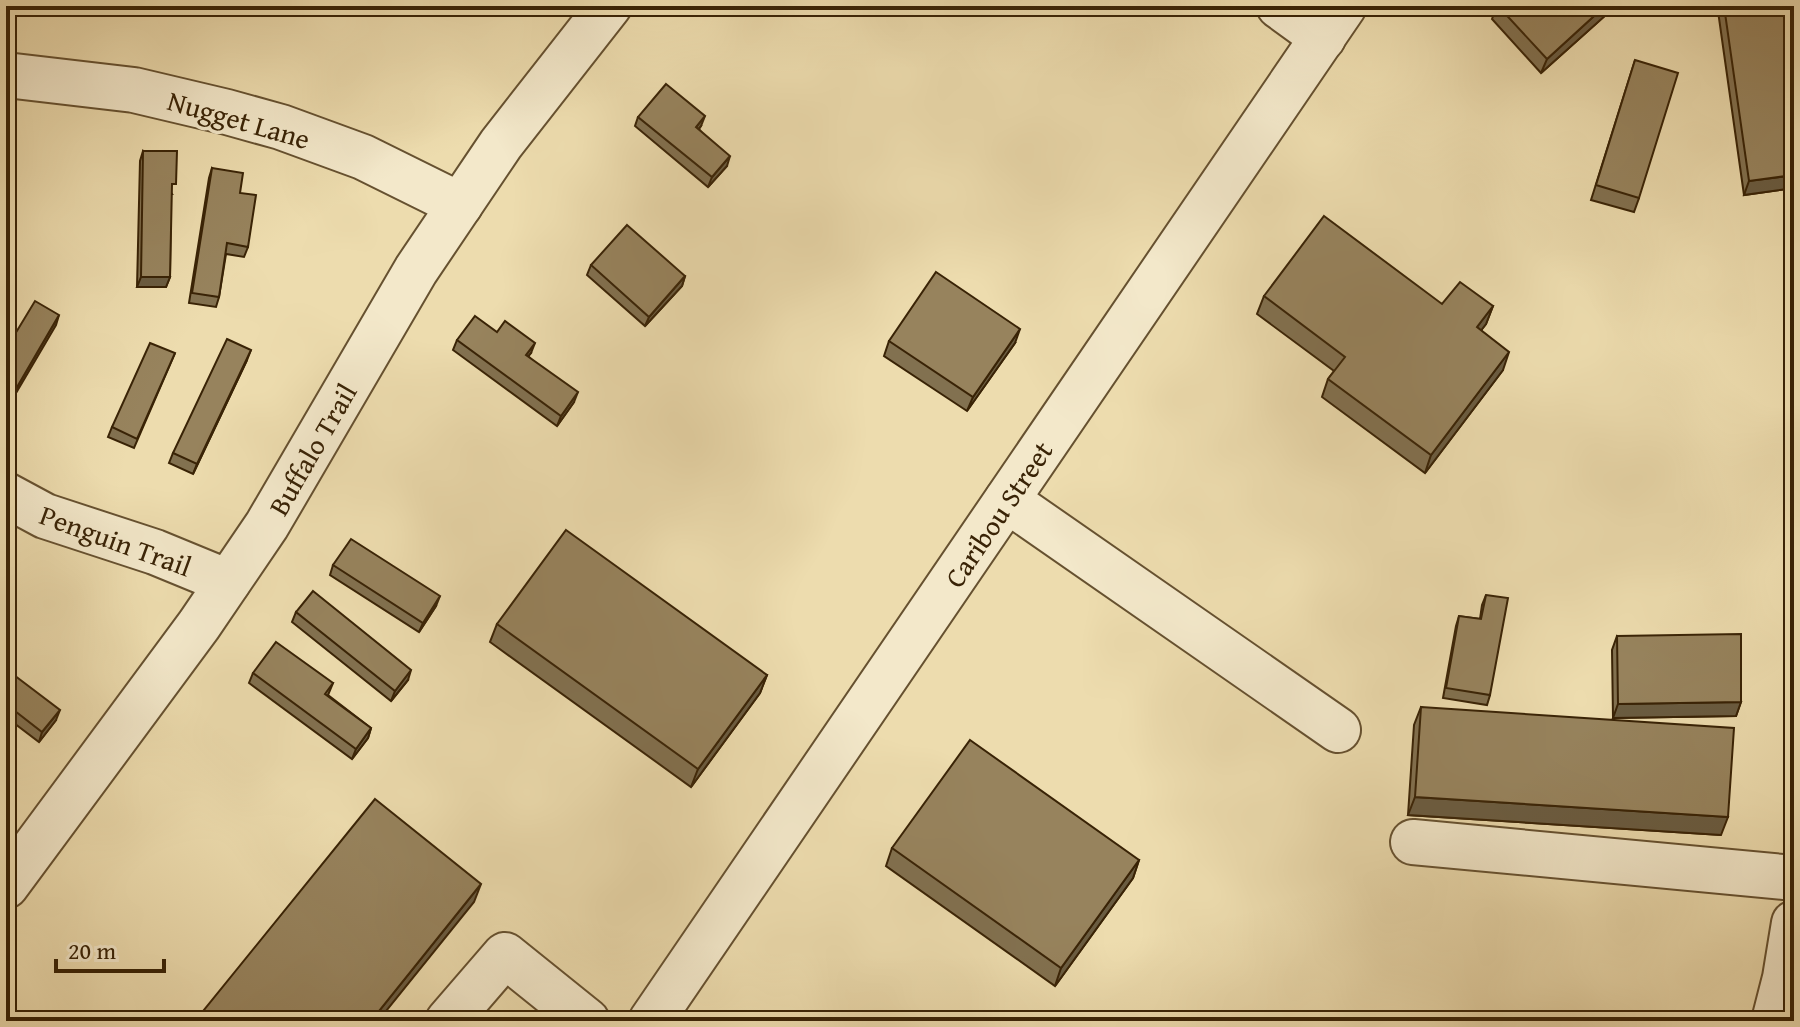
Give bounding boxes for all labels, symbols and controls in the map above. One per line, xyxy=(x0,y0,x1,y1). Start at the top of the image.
street label: Nugget Lane xyxy=(163,79,315,159)
street label: Buffalo Trail xyxy=(258,375,366,523)
street label: Caribou Street xyxy=(934,432,1062,595)
street label: Penguin Trail xyxy=(34,494,198,586)
scale bar xyxy=(56,923,164,973)
text: 20 m xyxy=(68,933,116,968)

